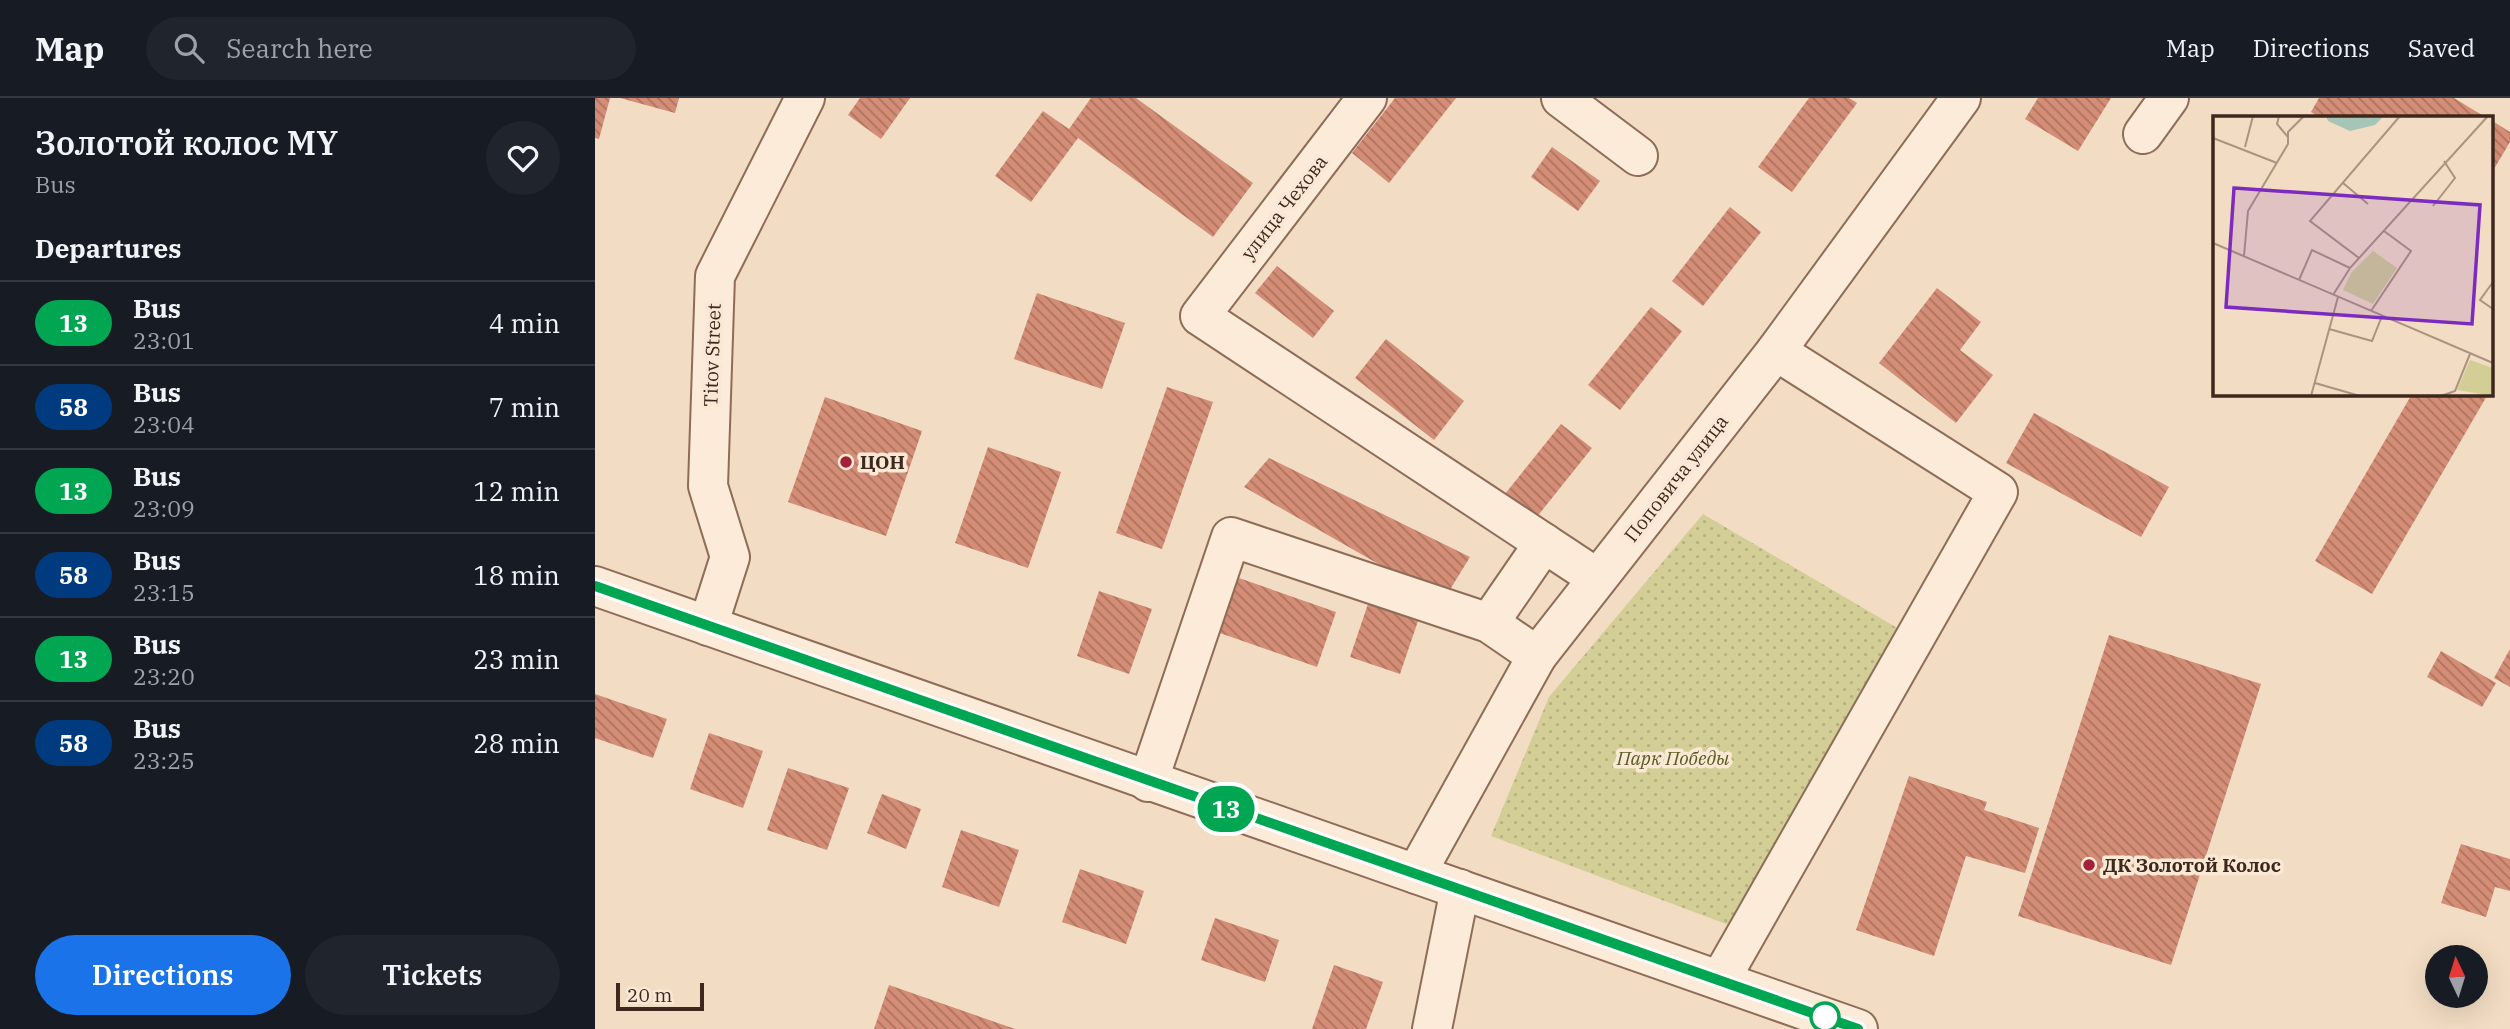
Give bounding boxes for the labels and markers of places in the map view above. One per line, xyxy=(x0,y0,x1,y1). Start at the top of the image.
place label: ЦОН xyxy=(860,450,905,474)
marker: ЦОН xyxy=(838,454,854,470)
place label: ДК Золотой Колос xyxy=(2103,853,2281,877)
marker: ДК Золотой Колос xyxy=(2081,857,2097,873)
unlabelled marker xyxy=(1810,1002,1840,1029)

